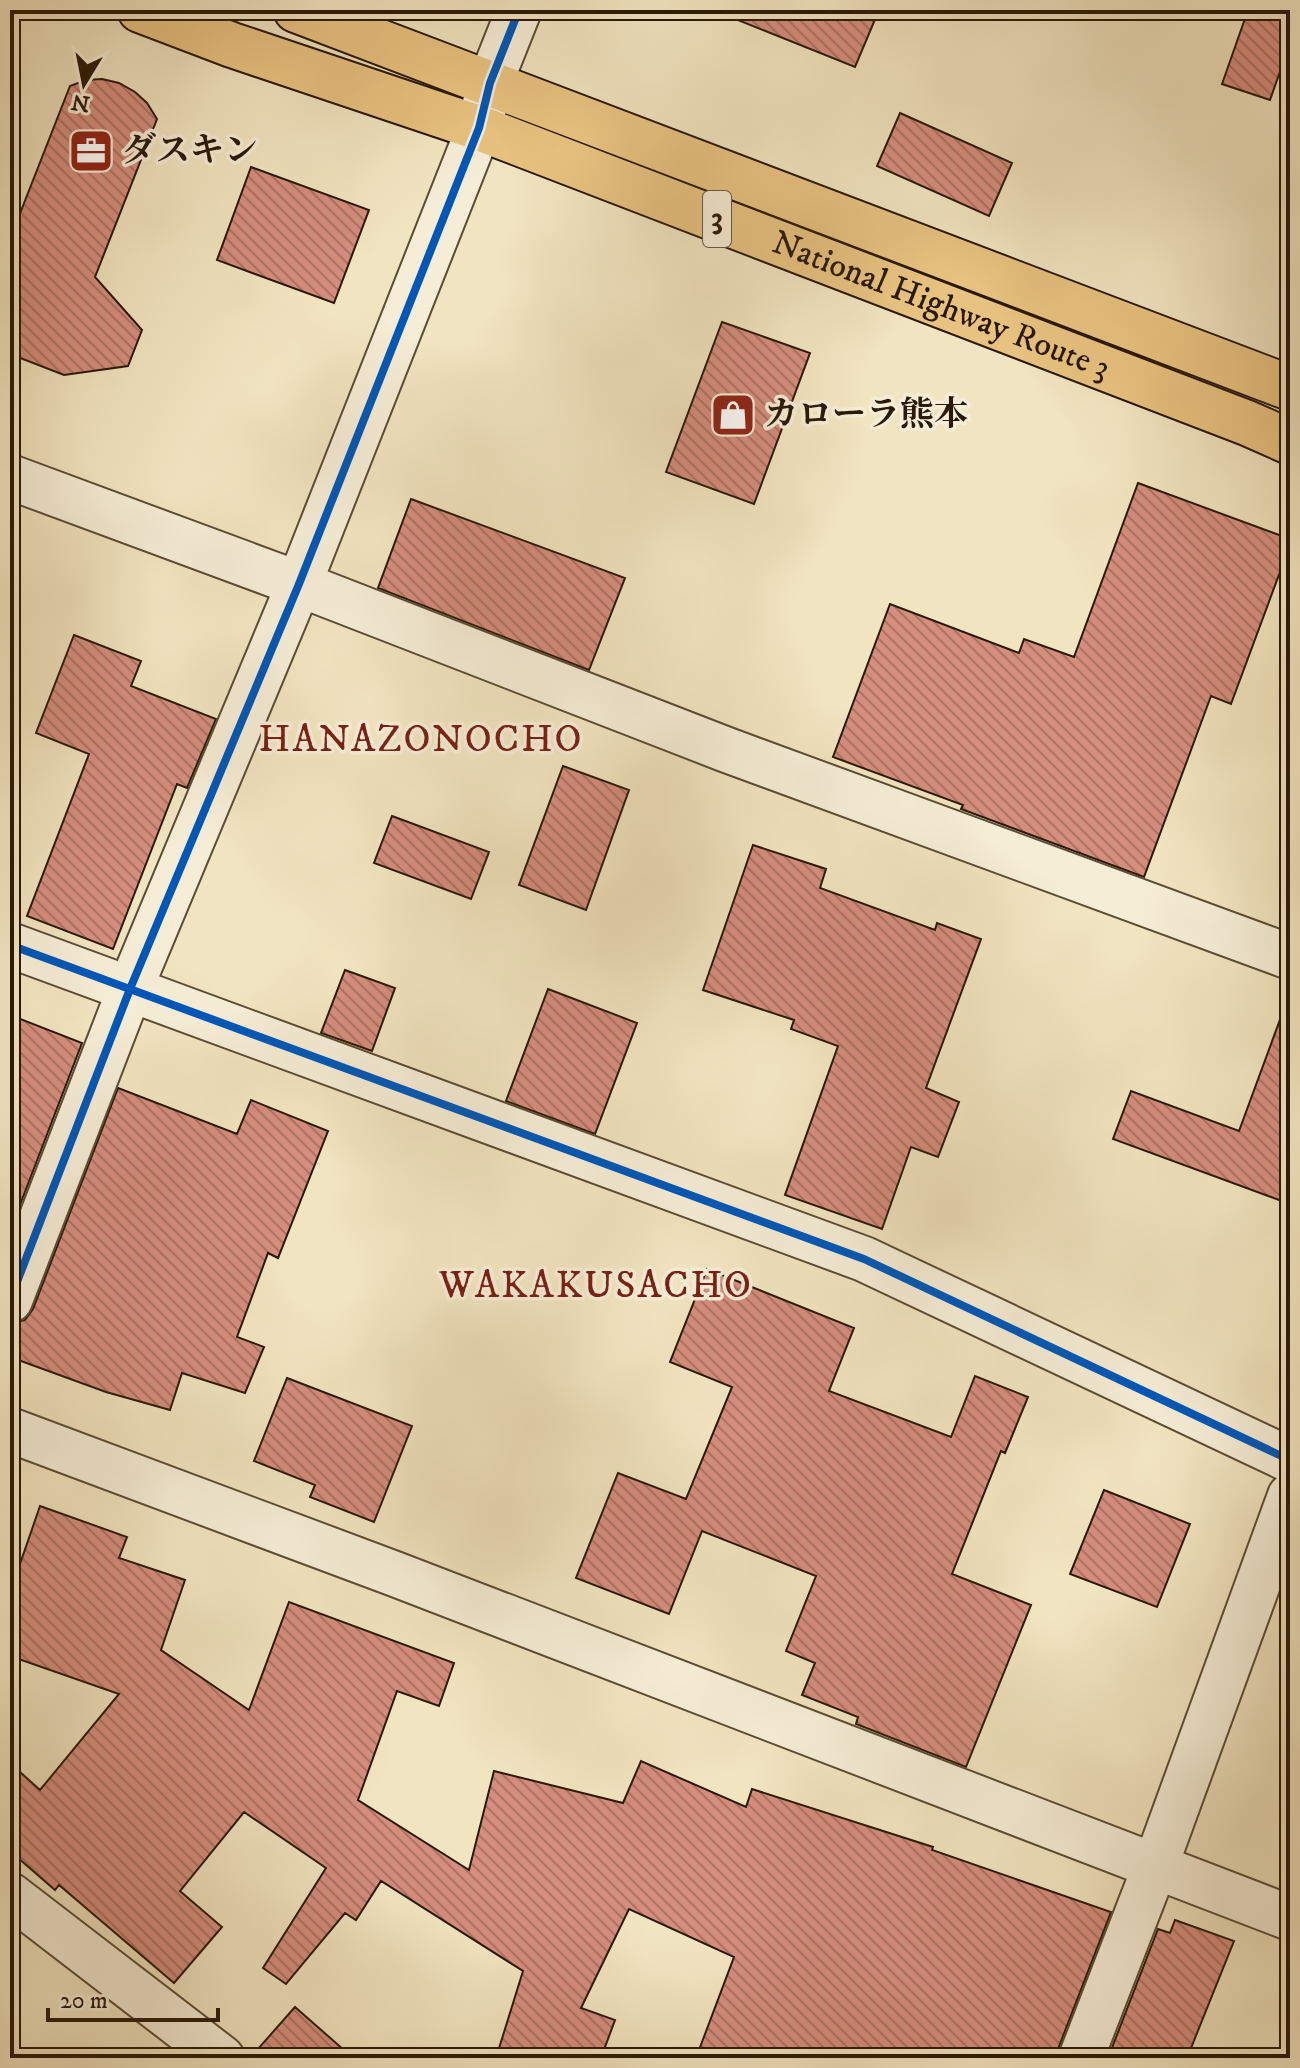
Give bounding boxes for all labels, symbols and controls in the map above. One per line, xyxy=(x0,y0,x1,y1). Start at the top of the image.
north arrow xyxy=(44,44,124,124)
text: N xyxy=(70,87,92,117)
office icon: ダスキン xyxy=(67,127,115,175)
place label: ダスキン xyxy=(122,130,258,172)
road number: 3 xyxy=(703,191,731,247)
street label: National Highway Route 3 xyxy=(766,222,1116,389)
shop icon: カローラ熊本 xyxy=(709,391,757,439)
place label: カローラ熊本 xyxy=(764,394,968,436)
district label: HANAZONOCHO xyxy=(259,716,583,764)
district label: WAKAKUSACHO xyxy=(438,1262,753,1310)
scale bar xyxy=(48,1972,218,2022)
text: 20 m xyxy=(60,1986,108,2016)

